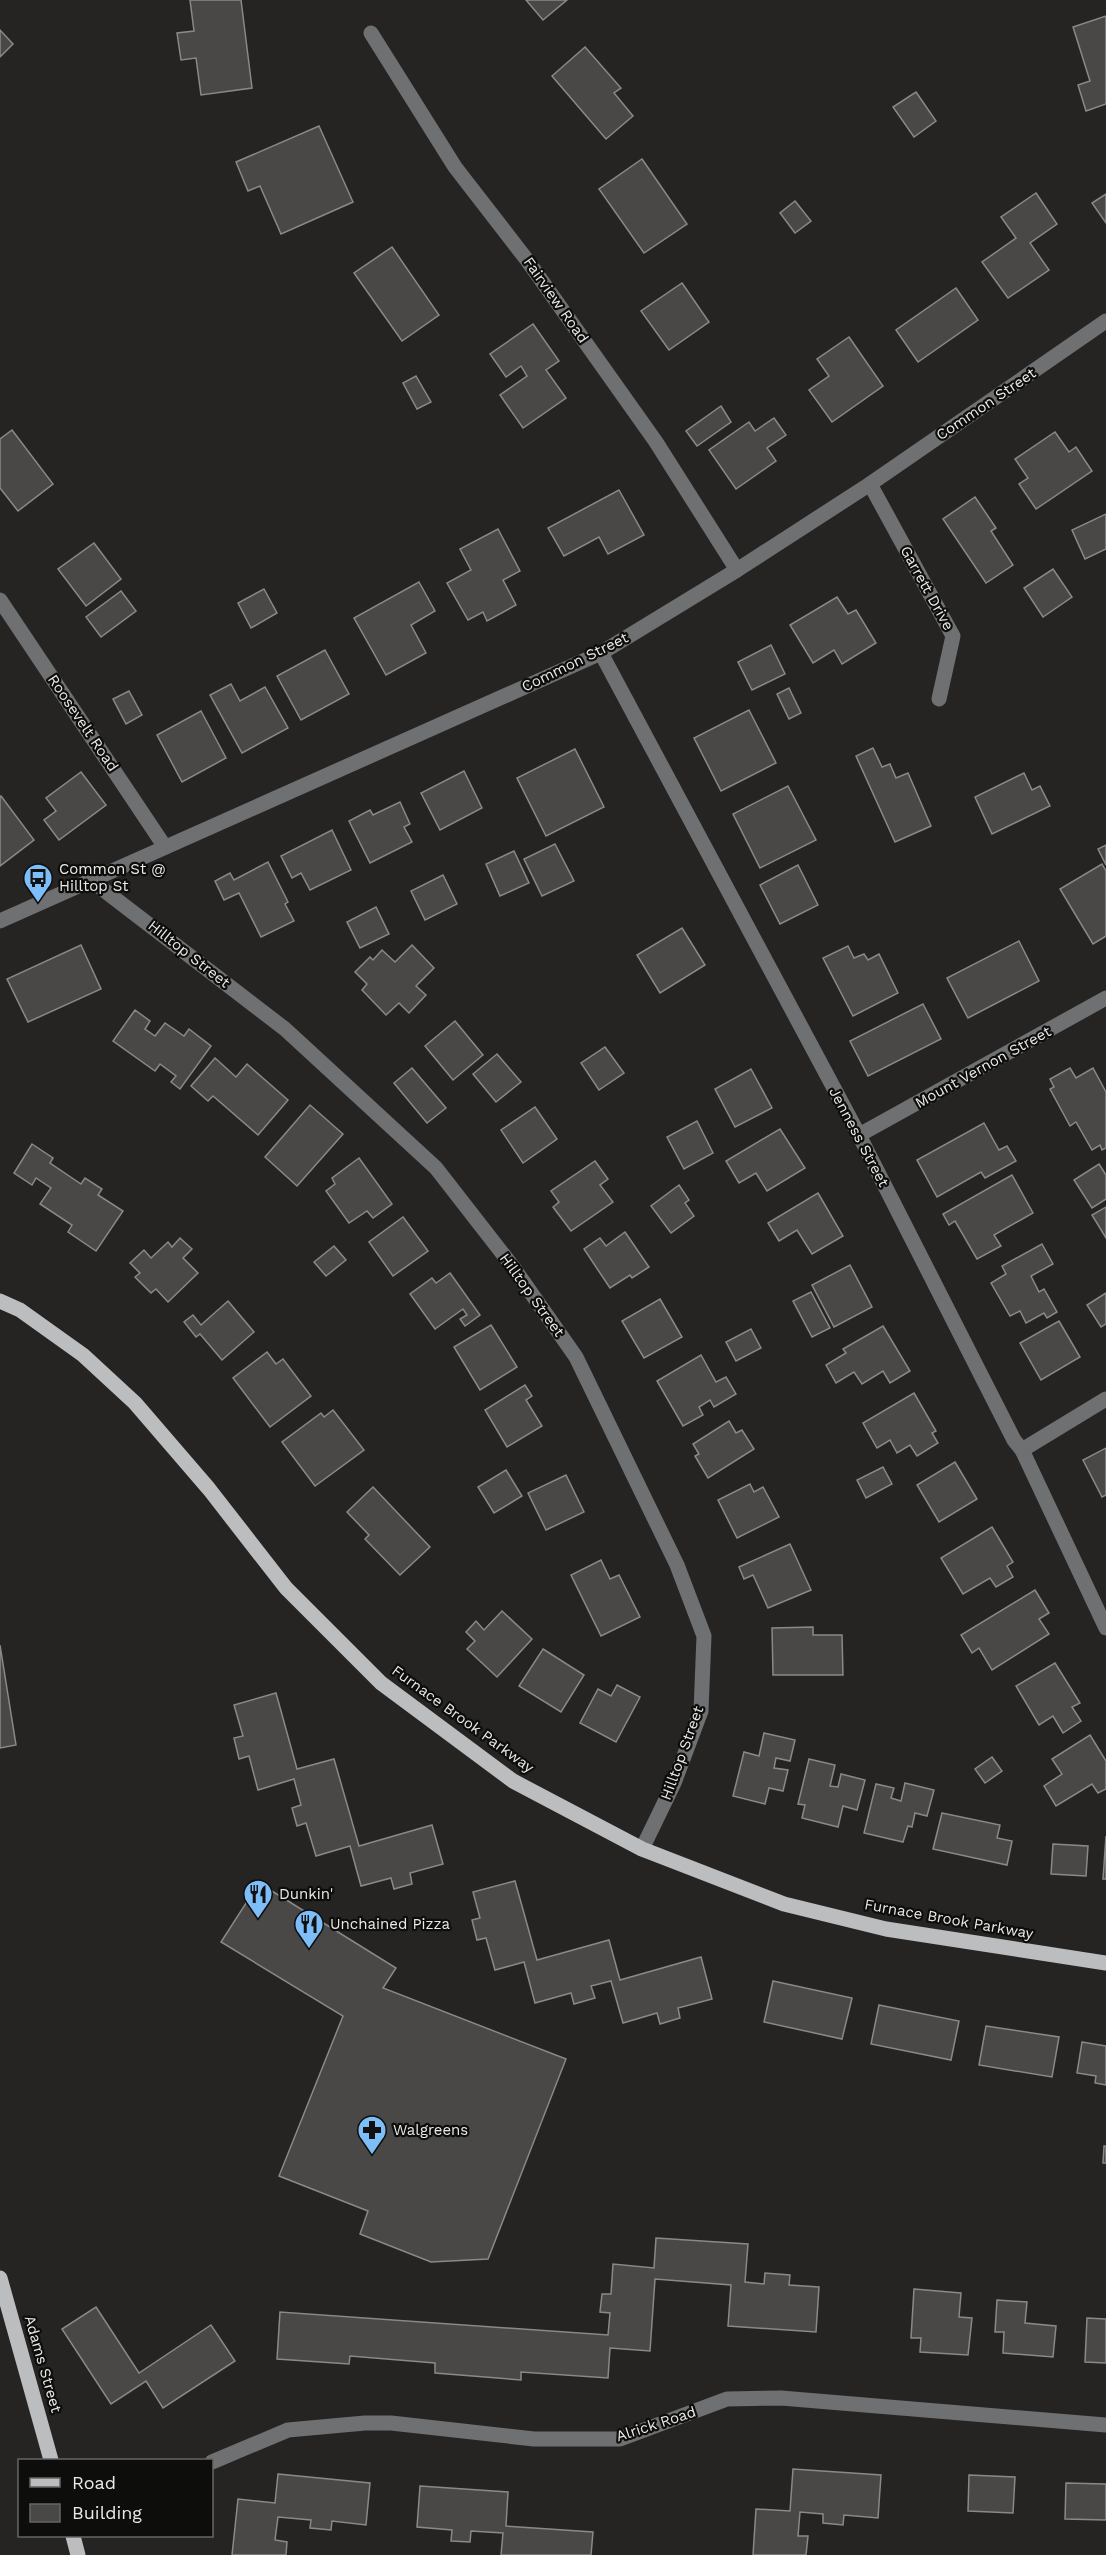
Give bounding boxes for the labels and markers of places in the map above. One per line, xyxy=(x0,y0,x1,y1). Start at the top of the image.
place label: Common St @ Hilltop St xyxy=(59,860,166,895)
bus stop icon: Common St @ Hilltop St xyxy=(22,862,54,904)
restaurant icon: Dunkin' xyxy=(242,1878,274,1920)
place label: Dunkin' xyxy=(279,1885,333,1903)
restaurant icon: Unchained Pizza xyxy=(293,1908,325,1950)
place label: Unchained Pizza xyxy=(330,1915,451,1933)
pharmacy icon: Walgreens xyxy=(356,2114,388,2156)
place label: Walgreens xyxy=(393,2121,468,2139)

